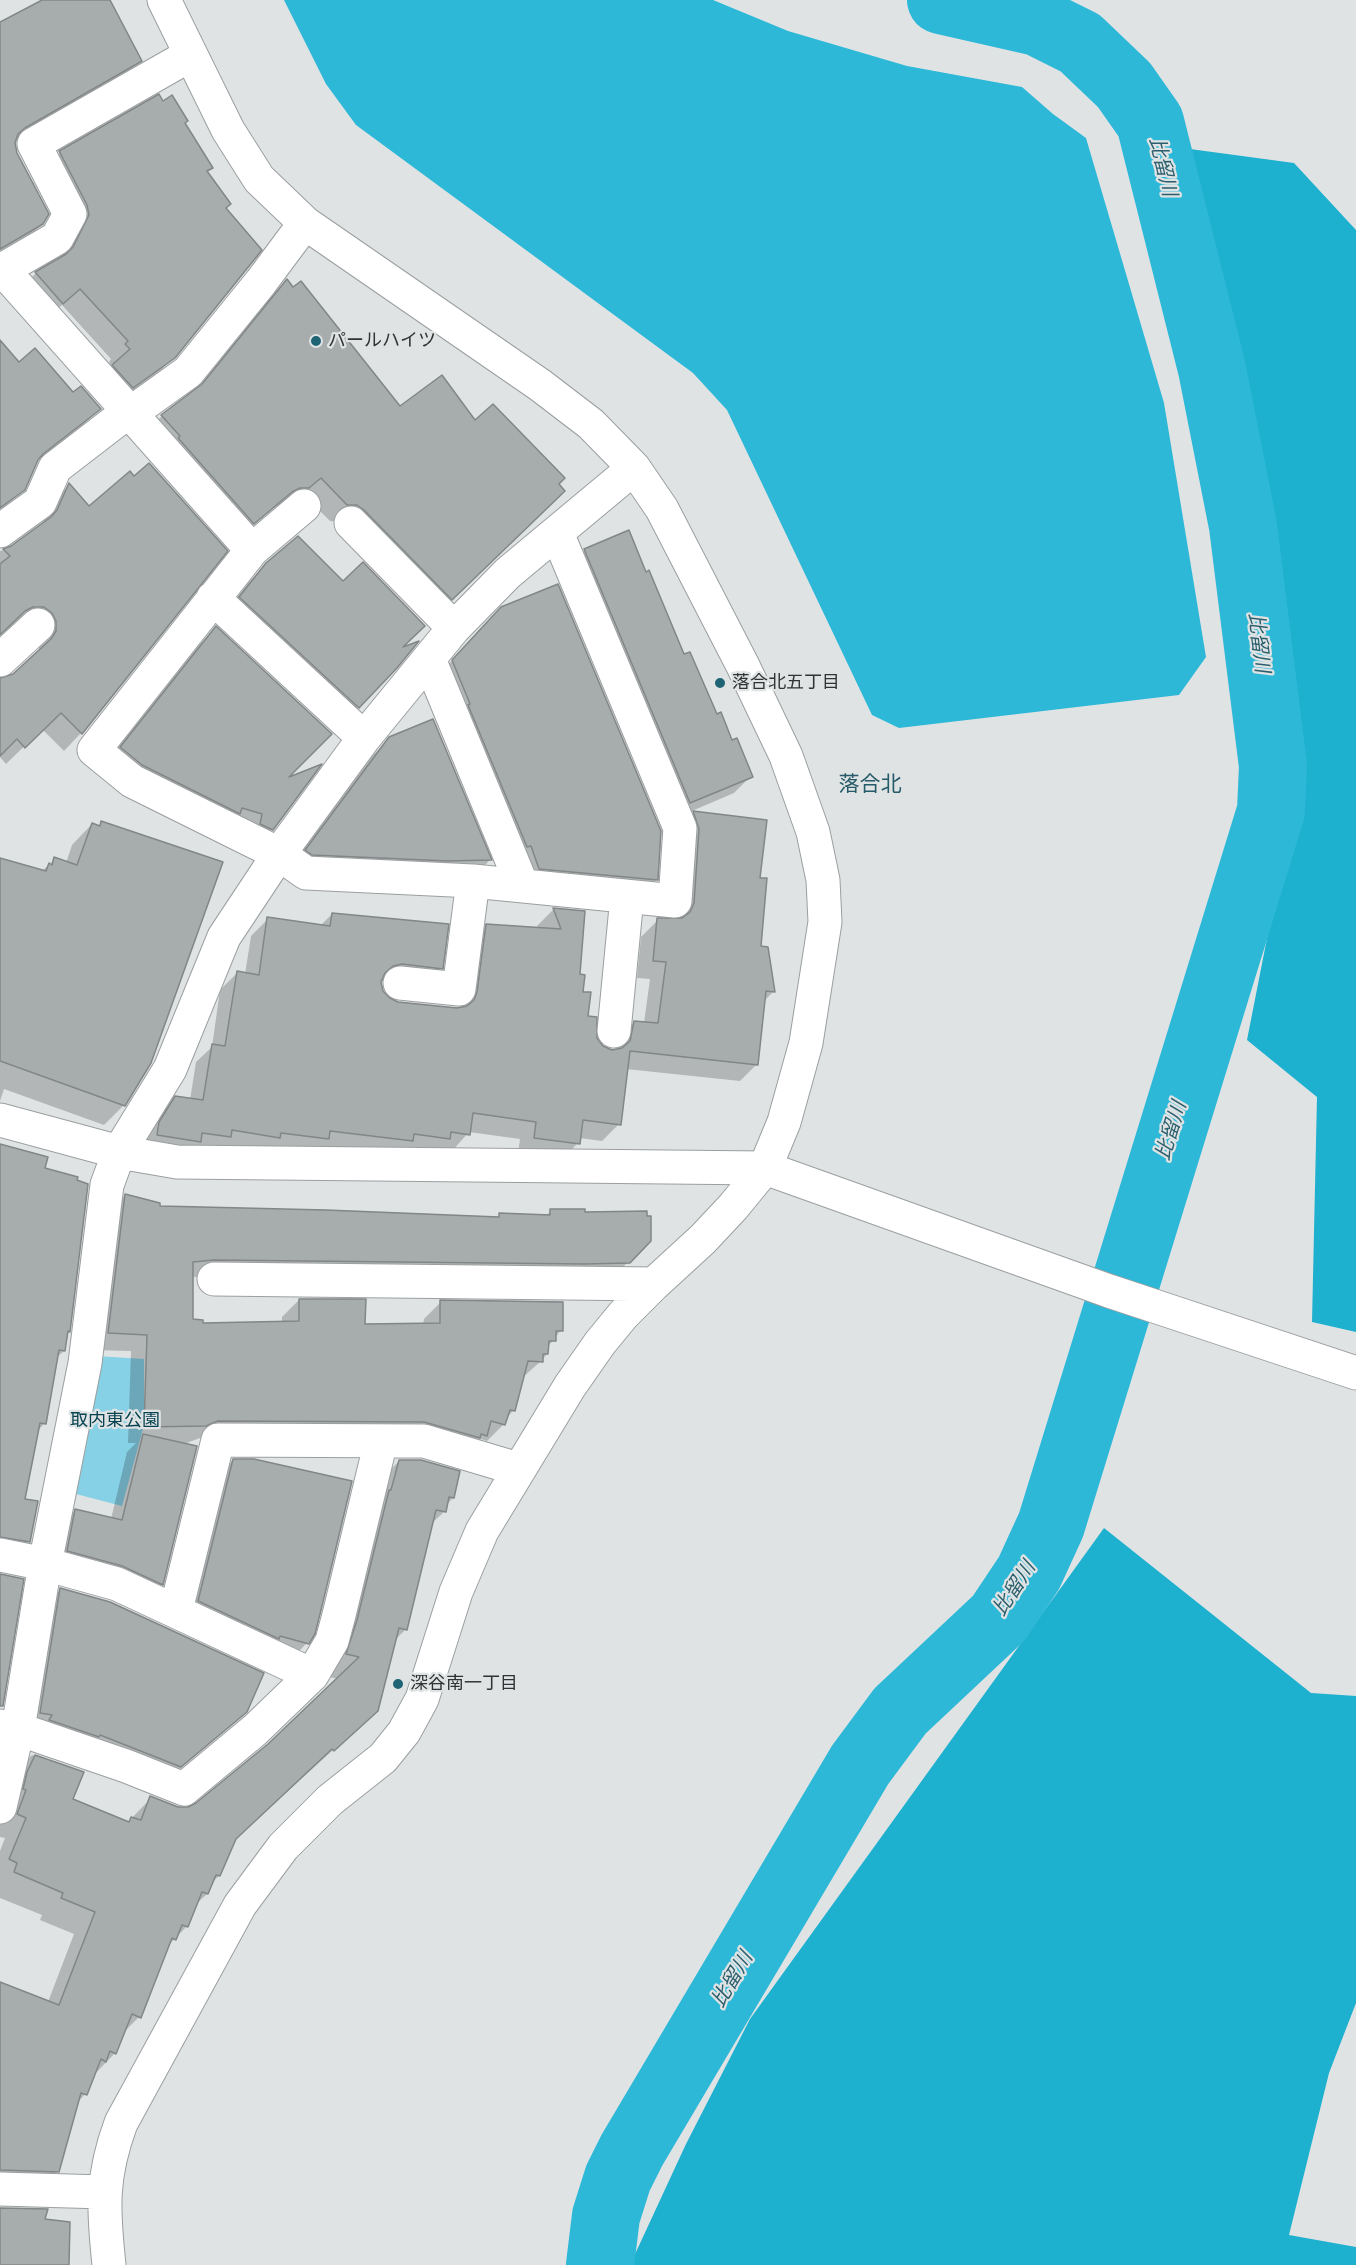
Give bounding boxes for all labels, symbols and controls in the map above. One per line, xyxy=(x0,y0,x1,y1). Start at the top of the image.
water label: 比留川 xyxy=(1143,135,1181,199)
place label: パールハイツ xyxy=(328,330,436,352)
marker: パールハイツ xyxy=(309,334,323,348)
water label: 比留川 xyxy=(1242,612,1274,674)
place label: 落合北五丁目 xyxy=(732,672,840,694)
marker: 落合北五丁目 xyxy=(713,676,727,690)
district label: 落合北 xyxy=(839,773,901,799)
water label: 比留川 xyxy=(1152,1099,1192,1163)
park label: 取内東公園 xyxy=(70,1410,160,1432)
water label: 比留川 xyxy=(989,1557,1041,1621)
place label: 深谷南一丁目 xyxy=(410,1673,518,1695)
marker: 深谷南一丁目 xyxy=(391,1677,405,1691)
water label: 比留川 xyxy=(707,1948,759,2012)

